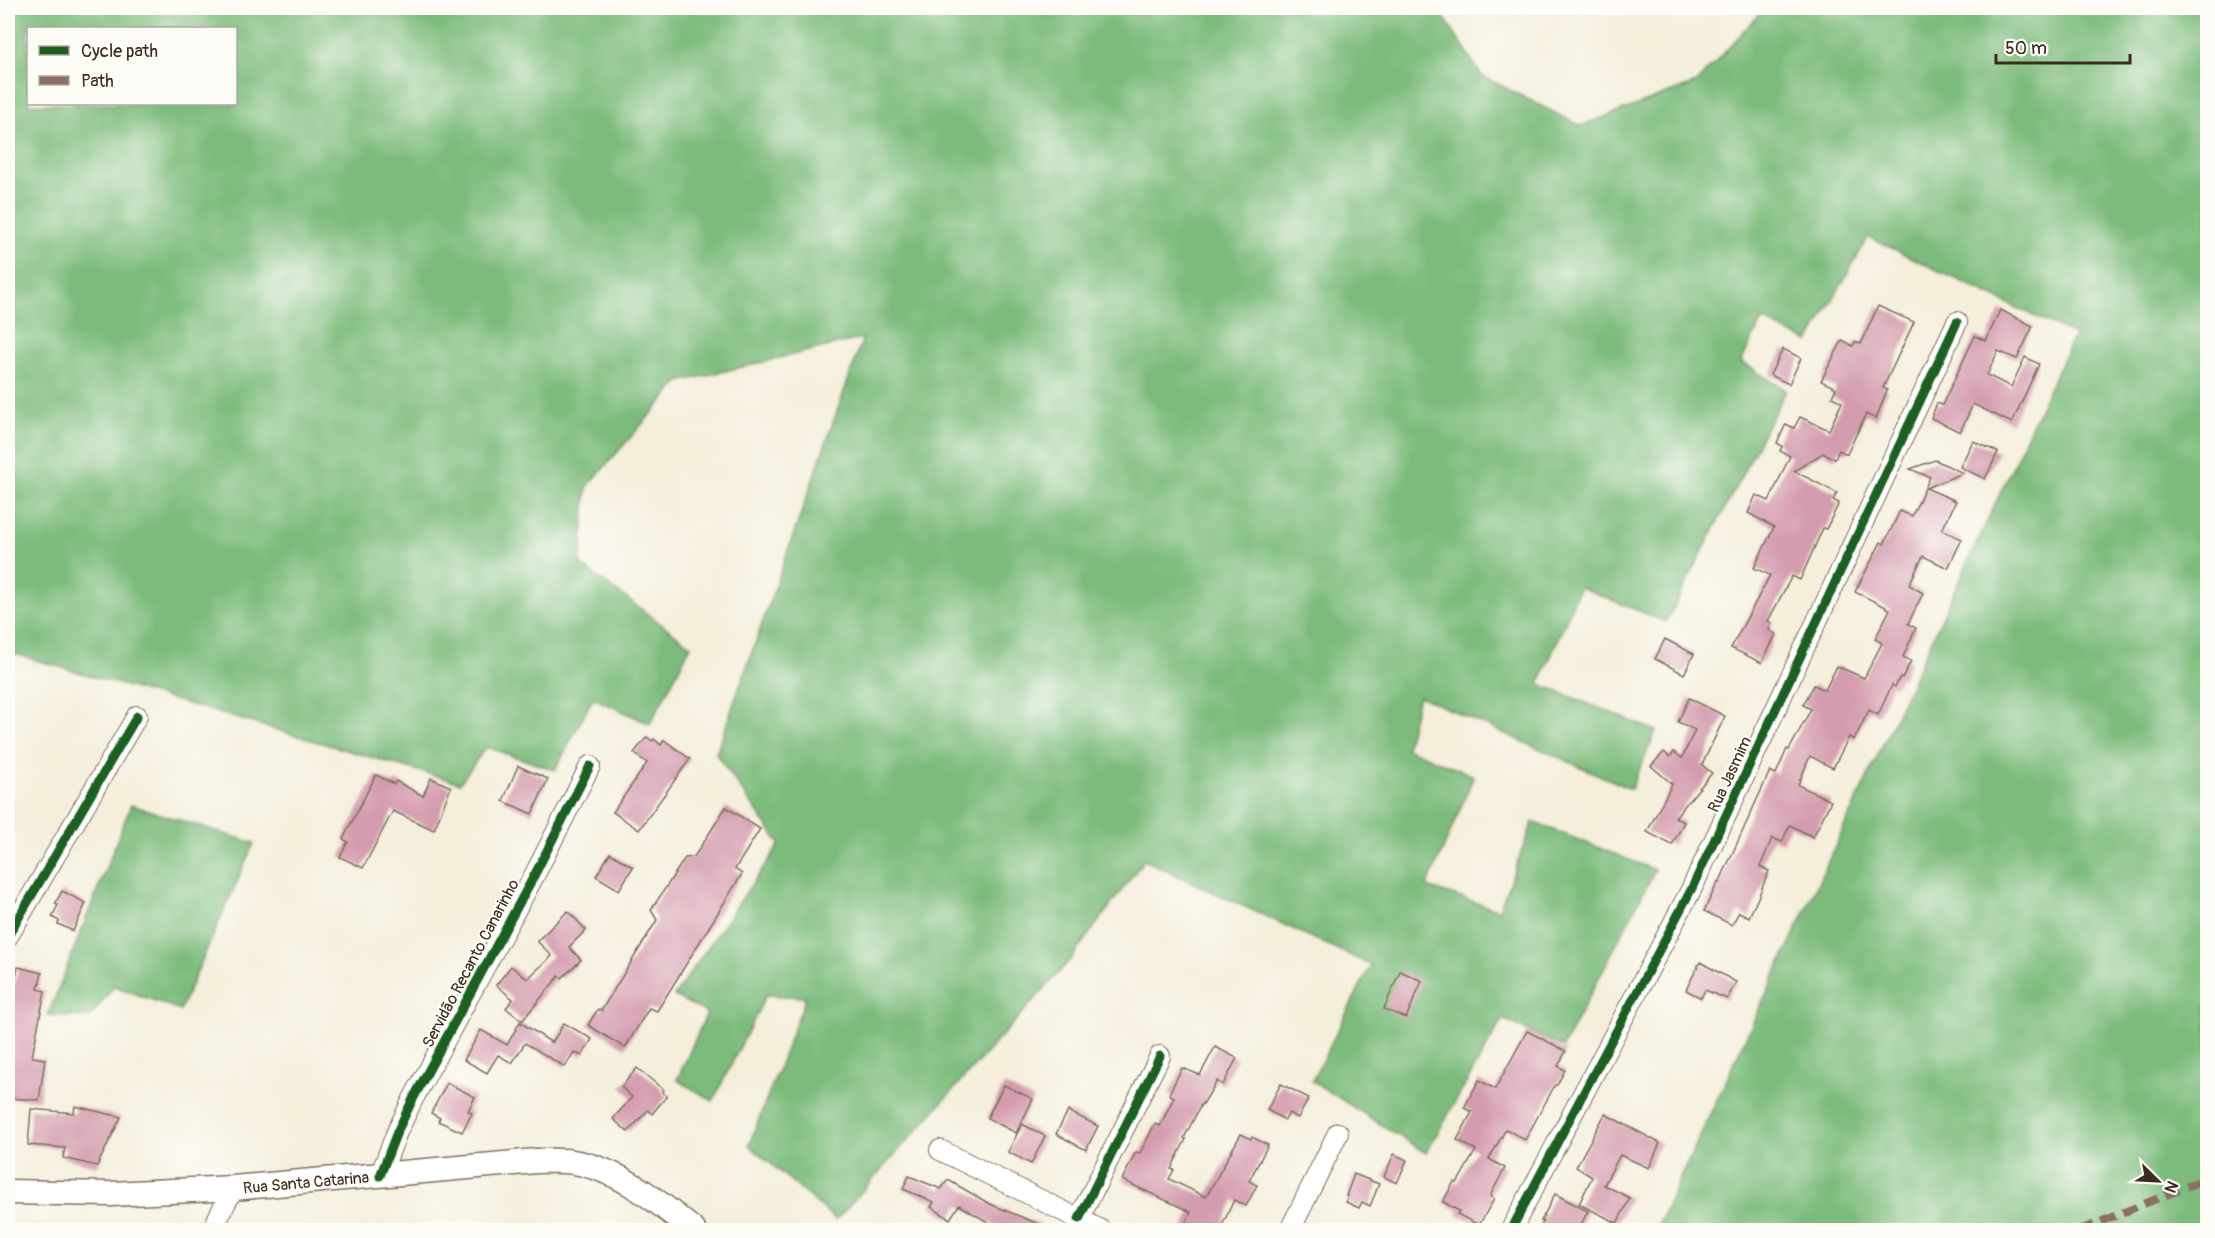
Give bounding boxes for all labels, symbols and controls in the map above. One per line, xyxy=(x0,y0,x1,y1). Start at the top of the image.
legend xyxy=(27,27,237,105)
scale bar xyxy=(1996,27,2130,65)
text: 50 m xyxy=(2005,37,2047,60)
text: Cycle path xyxy=(81,40,158,63)
text: Path xyxy=(81,70,114,93)
street label: Rua Jasmim xyxy=(1704,733,1756,816)
street label: Servidão Recanto Canarinho xyxy=(418,876,524,1051)
north arrow xyxy=(2128,1151,2188,1211)
street label: Rua Santa Catarina xyxy=(242,1168,370,1198)
text: N xyxy=(2159,1178,2182,1196)

